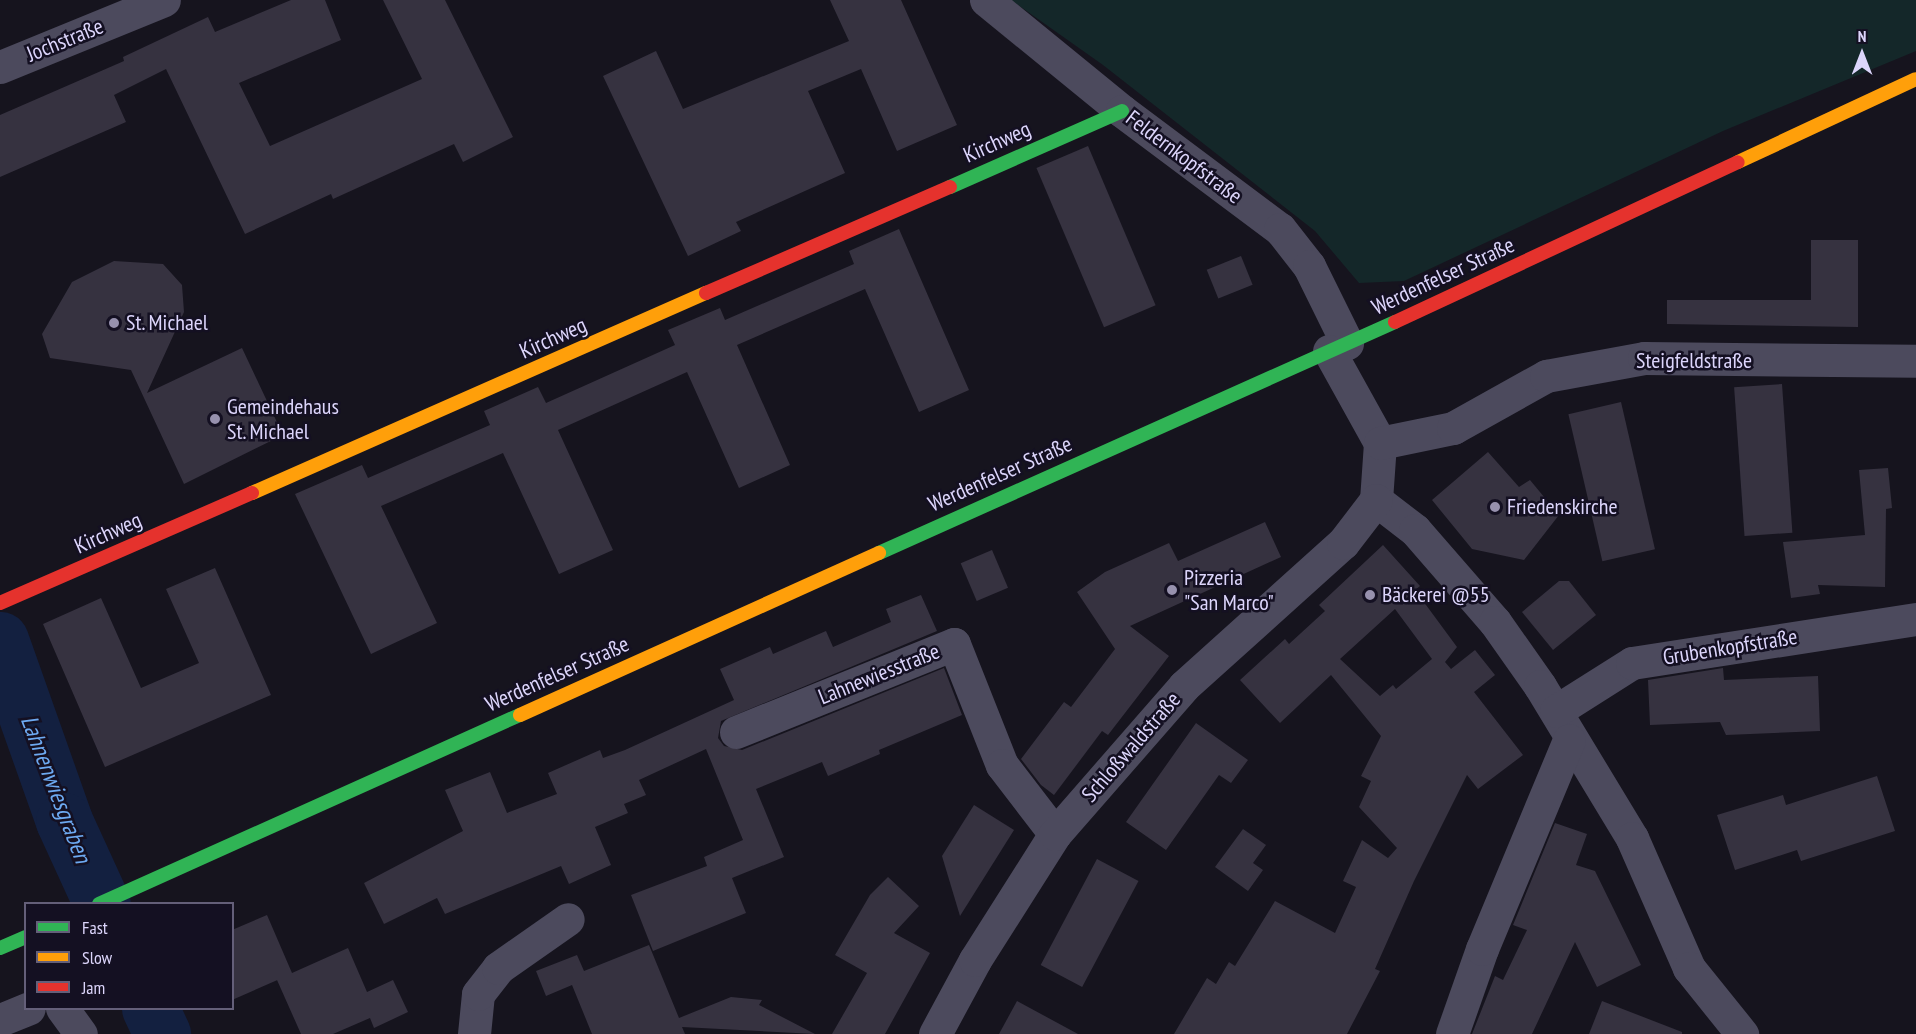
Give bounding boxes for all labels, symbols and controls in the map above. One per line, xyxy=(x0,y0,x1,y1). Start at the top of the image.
street label: Jochstraße xyxy=(23,13,107,67)
north arrow xyxy=(1832,24,1892,84)
text: N xyxy=(1858,26,1866,46)
street label: Feldernkopfstraße xyxy=(1121,105,1247,209)
street label: Kirchweg xyxy=(959,116,1035,168)
street label: Werdenfelser Straße xyxy=(1367,231,1519,321)
place label: St. Michael xyxy=(126,310,209,336)
street label: Kirchweg xyxy=(515,312,591,364)
marker: St. Michael xyxy=(107,316,121,330)
street label: Steigfeldstraße xyxy=(1636,348,1752,374)
place label: Gemeindehaus St. Michael xyxy=(227,393,339,445)
marker: Gemeindehaus St. Michael xyxy=(208,412,222,426)
street label: Werdenfelser Straße xyxy=(924,431,1076,517)
place label: Friedenskirche xyxy=(1507,494,1618,520)
marker: Friedenskirche xyxy=(1488,500,1502,514)
street label: Kirchweg xyxy=(70,507,146,559)
place label: Pizzeria "San Marco" xyxy=(1184,564,1274,616)
place label: Bäckerei @55 xyxy=(1382,582,1490,608)
marker: Pizzeria "San Marco" xyxy=(1165,583,1179,597)
marker: Bäckerei @55 xyxy=(1363,588,1377,602)
street label: Grubenkopfstraße xyxy=(1661,623,1799,671)
street label: Werdenfelser Straße xyxy=(481,631,633,717)
street label: Lahnewiesstraße xyxy=(815,638,943,710)
street label: Schloßwaldstraße xyxy=(1076,687,1186,807)
water label: Lahnenwiesgraben xyxy=(15,711,97,867)
legend xyxy=(24,902,234,1010)
text: Fast xyxy=(82,916,108,939)
text: Slow xyxy=(82,946,112,969)
text: Jam xyxy=(82,976,105,999)

